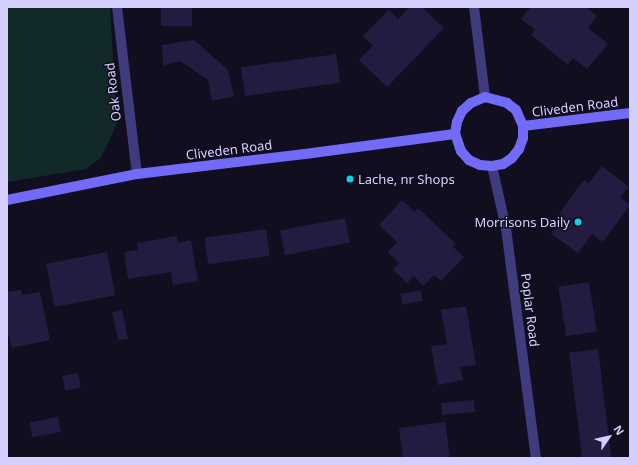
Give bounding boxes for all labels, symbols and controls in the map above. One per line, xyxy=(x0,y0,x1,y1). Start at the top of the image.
street label: Oak Road xyxy=(102,62,124,122)
street label: Cliveden Road xyxy=(531,94,619,120)
street label: Cliveden Road xyxy=(185,137,273,163)
place label: Lache, nr Shops xyxy=(358,171,455,187)
marker: Lache, nr Shops xyxy=(345,174,355,184)
place label: Morrisons Daily xyxy=(474,214,570,230)
marker: Morrisons Daily xyxy=(573,217,583,227)
street label: Poplar Road xyxy=(518,272,542,348)
north arrow xyxy=(589,417,629,457)
text: N xyxy=(611,422,628,438)

